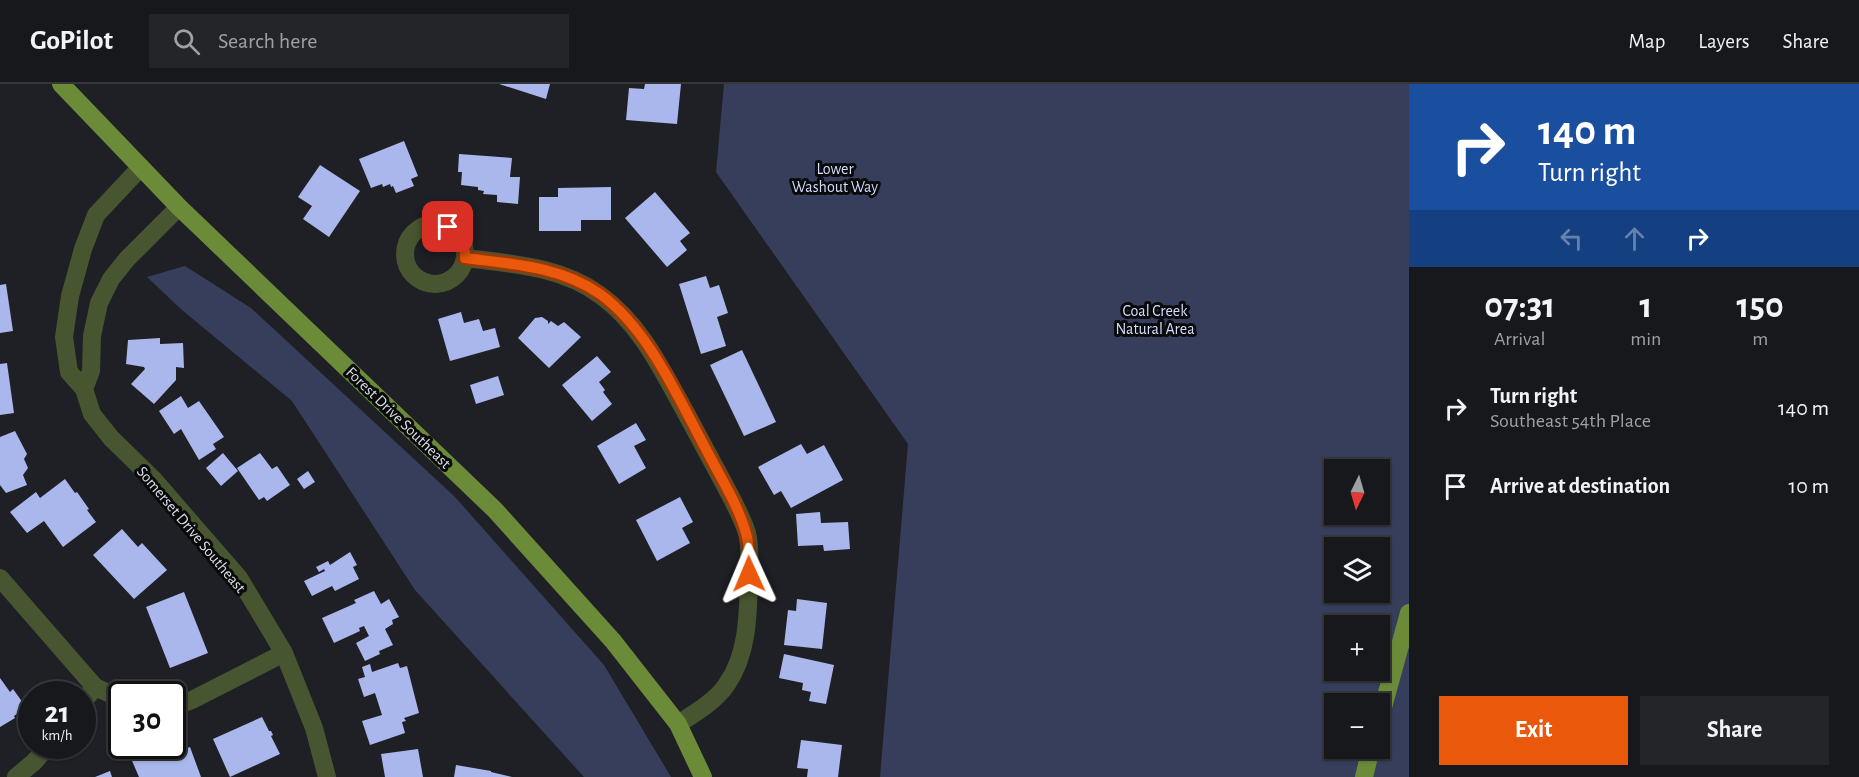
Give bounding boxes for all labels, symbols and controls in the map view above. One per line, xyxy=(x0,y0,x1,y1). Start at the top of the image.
search box xyxy=(149,14,569,68)
icon: search xyxy=(170,25,203,58)
text: GoPilot xyxy=(30,27,113,55)
text: Search here xyxy=(218,30,318,52)
text: Map xyxy=(1629,31,1665,52)
text: Layers xyxy=(1698,31,1749,52)
text: Share xyxy=(1782,31,1829,52)
icon: right xyxy=(1439,108,1517,186)
text: 140 m xyxy=(1538,110,1636,152)
text: Turn right xyxy=(1538,159,1641,186)
park label: Lower Washout Way xyxy=(792,161,878,196)
pin xyxy=(422,201,473,252)
icon: arrive xyxy=(431,210,464,243)
icon: left xyxy=(1555,222,1588,255)
icon: ahead xyxy=(1618,222,1651,255)
icon: right xyxy=(1681,222,1714,255)
text: 07:31 xyxy=(1484,288,1555,324)
text: 1 xyxy=(1639,288,1652,324)
text: 150 xyxy=(1737,288,1784,324)
park label: Coal Creek Natural Area xyxy=(1115,303,1195,337)
text: Arrival xyxy=(1494,329,1545,349)
text: min xyxy=(1630,329,1661,349)
text: m xyxy=(1752,329,1768,349)
street label: Forest Drive Southeast xyxy=(343,364,454,472)
text: Turn right xyxy=(1490,385,1577,407)
icon: right xyxy=(1439,392,1472,425)
text: 140 m xyxy=(1778,397,1829,419)
text: Southeast 54th Place xyxy=(1490,411,1651,431)
north arrow xyxy=(1324,459,1390,525)
map controls xyxy=(1324,459,1390,759)
street label: Somerset Drive Southeast xyxy=(134,463,249,596)
icon: arrive xyxy=(1439,470,1472,503)
text: Arrive at destination xyxy=(1490,475,1670,497)
text: 10 m xyxy=(1789,475,1829,497)
button: layers xyxy=(1324,537,1390,603)
position arrow xyxy=(717,542,781,606)
button: + xyxy=(1324,615,1390,681)
speed limit sign: 30 xyxy=(108,681,186,759)
button: − xyxy=(1324,693,1390,759)
button: Exit xyxy=(1439,696,1628,765)
button: Share xyxy=(1640,696,1829,765)
text: 21 xyxy=(45,698,69,728)
text: km/h xyxy=(42,728,72,743)

